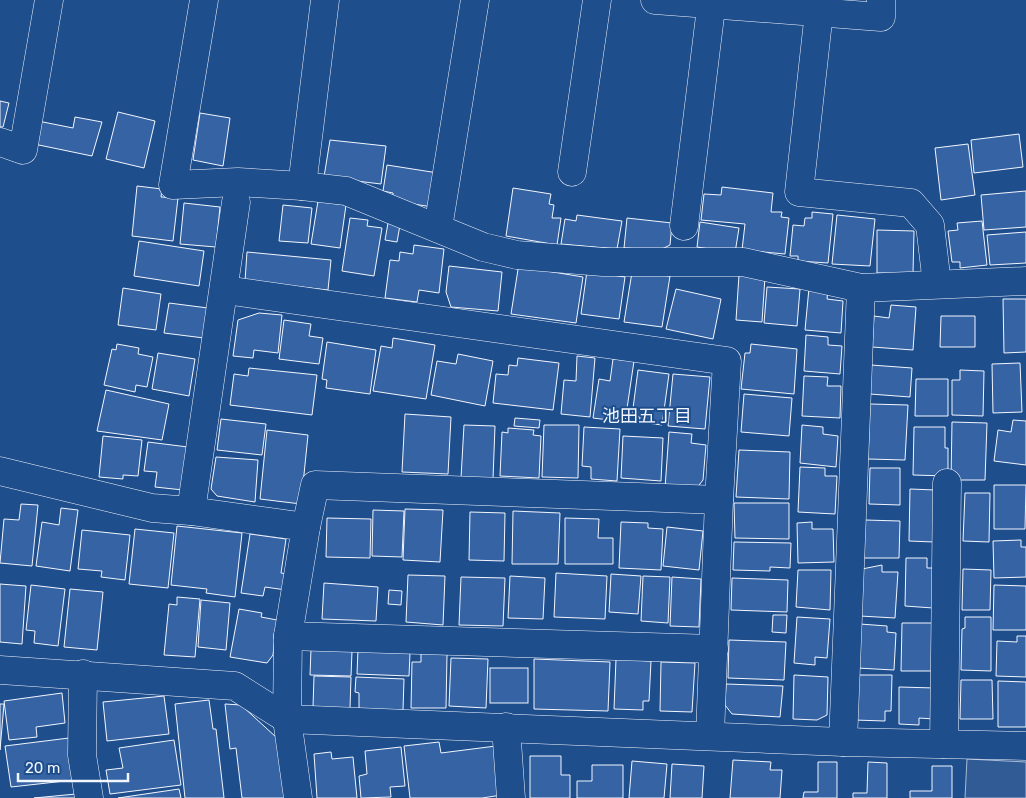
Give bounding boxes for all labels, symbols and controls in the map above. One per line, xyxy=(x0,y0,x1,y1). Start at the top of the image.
district label: 池田五丁目 xyxy=(602,405,692,427)
scale bar xyxy=(18,750,128,782)
text: 20 m xyxy=(25,759,60,777)

